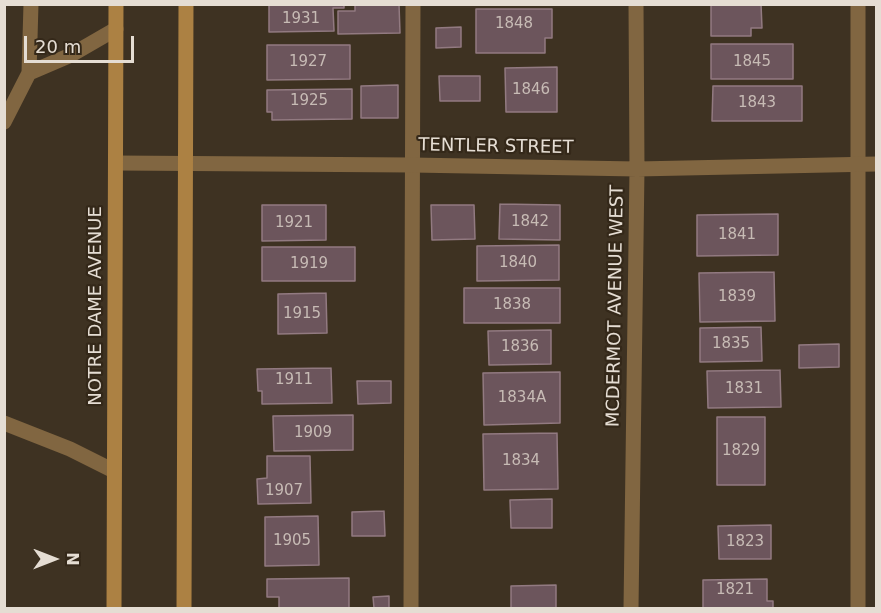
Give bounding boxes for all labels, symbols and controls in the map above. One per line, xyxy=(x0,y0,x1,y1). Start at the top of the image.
house number: 1931 xyxy=(282,10,320,28)
house number: 1848 xyxy=(495,15,533,33)
scale bar xyxy=(27,24,136,62)
text: 20 m xyxy=(35,36,81,57)
house number: 1927 xyxy=(289,53,327,71)
house number: 1845 xyxy=(733,53,771,71)
house number: 1846 xyxy=(512,81,550,99)
house number: 1925 xyxy=(290,92,328,110)
house number: 1843 xyxy=(738,94,776,112)
street label: TENTLER STREET xyxy=(418,135,574,159)
street label: MCDERMOT AVENUE WEST xyxy=(603,185,629,427)
street label: NOTRE DAME AVENUE xyxy=(85,206,107,406)
house number: 1842 xyxy=(511,213,549,231)
house number: 1921 xyxy=(275,214,313,232)
house number: 1841 xyxy=(718,226,756,244)
house number: 1840 xyxy=(499,254,537,272)
house number: 1919 xyxy=(290,255,328,273)
house number: 1839 xyxy=(718,288,756,306)
house number: 1838 xyxy=(493,296,531,314)
house number: 1915 xyxy=(283,305,321,323)
house number: 1835 xyxy=(712,335,750,353)
house number: 1836 xyxy=(501,338,539,356)
house number: 1911 xyxy=(275,371,313,389)
house number: 1831 xyxy=(725,380,763,398)
house number: 1834A xyxy=(498,389,546,407)
house number: 1909 xyxy=(294,424,332,442)
house number: 1829 xyxy=(722,442,760,460)
house number: 1834 xyxy=(502,452,540,470)
house number: 1907 xyxy=(265,482,303,500)
north arrow xyxy=(24,529,84,589)
house number: 1905 xyxy=(273,532,311,550)
house number: 1823 xyxy=(726,533,764,551)
text: N xyxy=(63,552,82,566)
house number: 1821 xyxy=(716,581,754,599)

